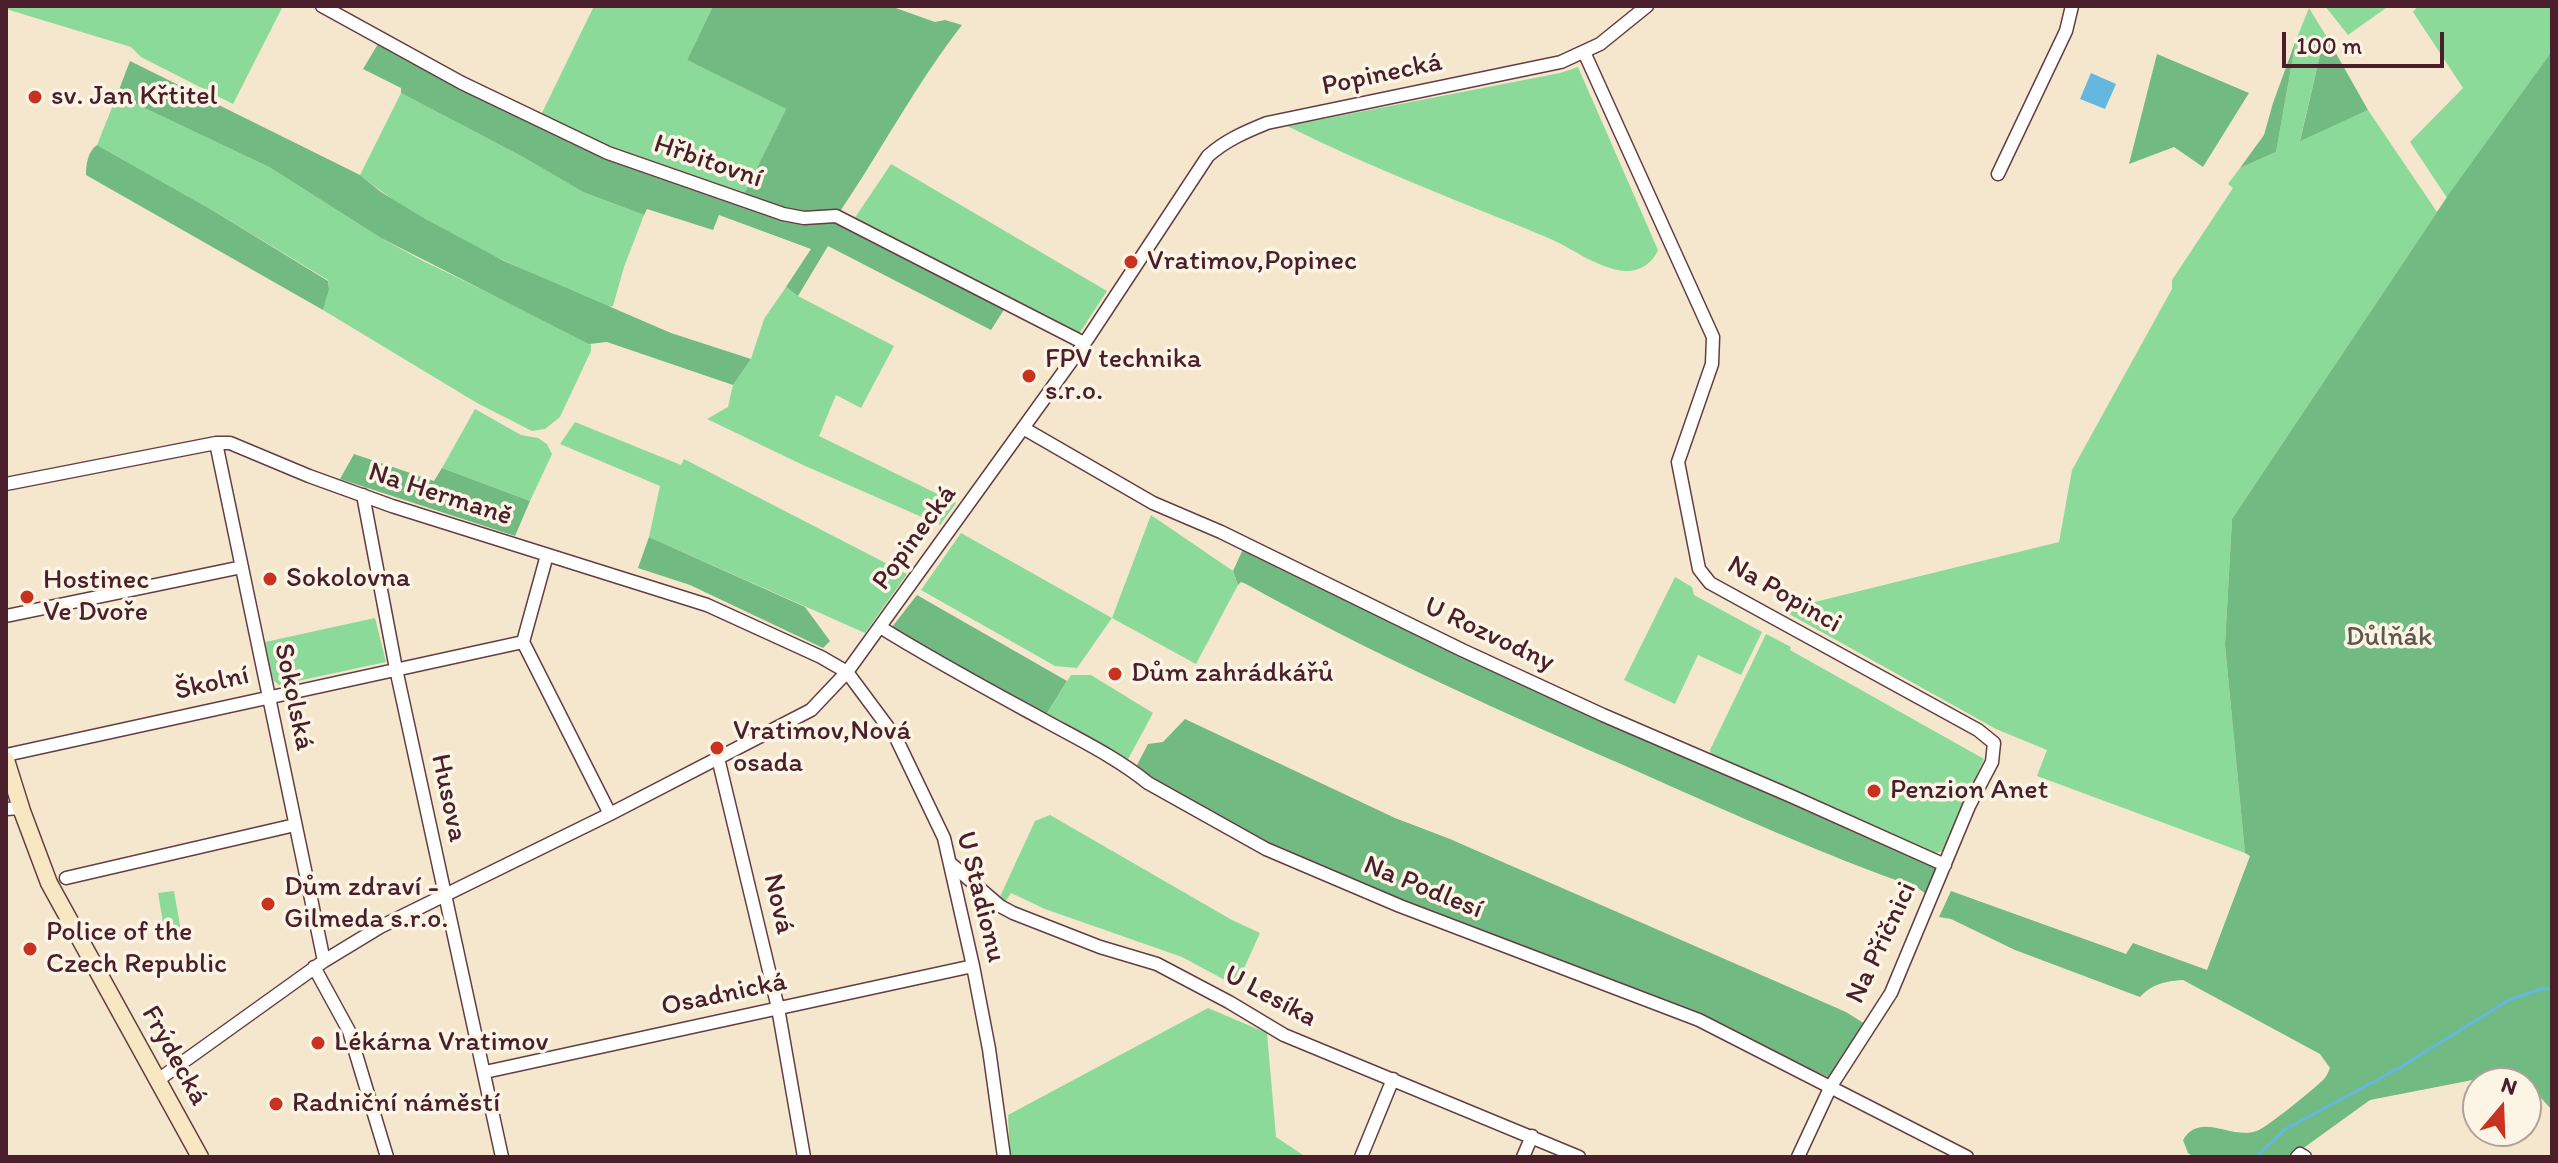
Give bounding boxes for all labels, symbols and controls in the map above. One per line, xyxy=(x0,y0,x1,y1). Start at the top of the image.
scale bar xyxy=(2286,16,2448,66)
text: 100 m xyxy=(2296,31,2362,60)
street label: Popinecká xyxy=(1319,46,1445,104)
place label: sv. Jan Křtitel xyxy=(51,80,218,114)
marker: sv. Jan Křtitel xyxy=(26,88,44,106)
street label: Hřbitovní xyxy=(649,128,767,196)
place label: Vratimov,Popinec xyxy=(1147,245,1357,279)
marker: Vratimov,Popinec xyxy=(1122,253,1140,271)
place label: FPV technika s.r.o. xyxy=(1045,343,1201,409)
marker: FPV technika s.r.o. xyxy=(1020,367,1038,385)
street label: Na Hermaně xyxy=(364,456,516,534)
street label: Popinecká xyxy=(866,479,964,597)
street label: Na Popinci xyxy=(1721,549,1847,641)
place label: Sokolovna xyxy=(286,562,410,596)
place label: Hostinec Ve Dvoře xyxy=(43,564,149,630)
marker: Sokolovna xyxy=(261,570,279,588)
marker: Hostinec Ve Dvoře xyxy=(18,588,36,606)
street label: U Rozvodny xyxy=(1418,590,1560,680)
park label: Důlňák xyxy=(2346,621,2432,655)
street label: Sokolská xyxy=(265,641,321,753)
place label: Dům zahrádkářů xyxy=(1131,657,1333,691)
street label: Školní xyxy=(172,659,252,709)
marker: Dům zahrádkářů xyxy=(1106,665,1124,683)
place label: Vratimov,Nová osada xyxy=(733,715,911,781)
marker: Vratimov,Nová osada xyxy=(708,739,726,757)
street label: Husova xyxy=(422,751,474,845)
place label: Penzion Anet xyxy=(1890,774,2048,808)
marker: Penzion Anet xyxy=(1865,782,1883,800)
street label: U Stadionu xyxy=(948,828,1012,966)
street label: Na Podlesí xyxy=(1358,849,1488,927)
place label: Dům zdraví - Gilmeda s.r.o. xyxy=(284,871,448,937)
street label: Nová xyxy=(755,871,801,937)
street label: Na Příčnici xyxy=(1839,877,1925,1009)
marker: Dům zdraví - Gilmeda s.r.o. xyxy=(259,895,277,913)
place label: Police of the Czech Republic xyxy=(46,916,227,982)
marker: Police of the Czech Republic xyxy=(21,940,39,958)
street label: U Lesíka xyxy=(1218,959,1322,1035)
street label: Osadnická xyxy=(658,965,790,1025)
street label: Frýdecká xyxy=(133,1000,215,1112)
place label: Lékárna Vratimov xyxy=(334,1026,548,1060)
marker: Lékárna Vratimov xyxy=(309,1034,327,1052)
north arrow xyxy=(2462,1067,2542,1147)
text: N xyxy=(2498,1071,2521,1101)
place label: Radniční náměstí xyxy=(292,1087,500,1121)
marker: Radniční náměstí xyxy=(267,1095,285,1113)

